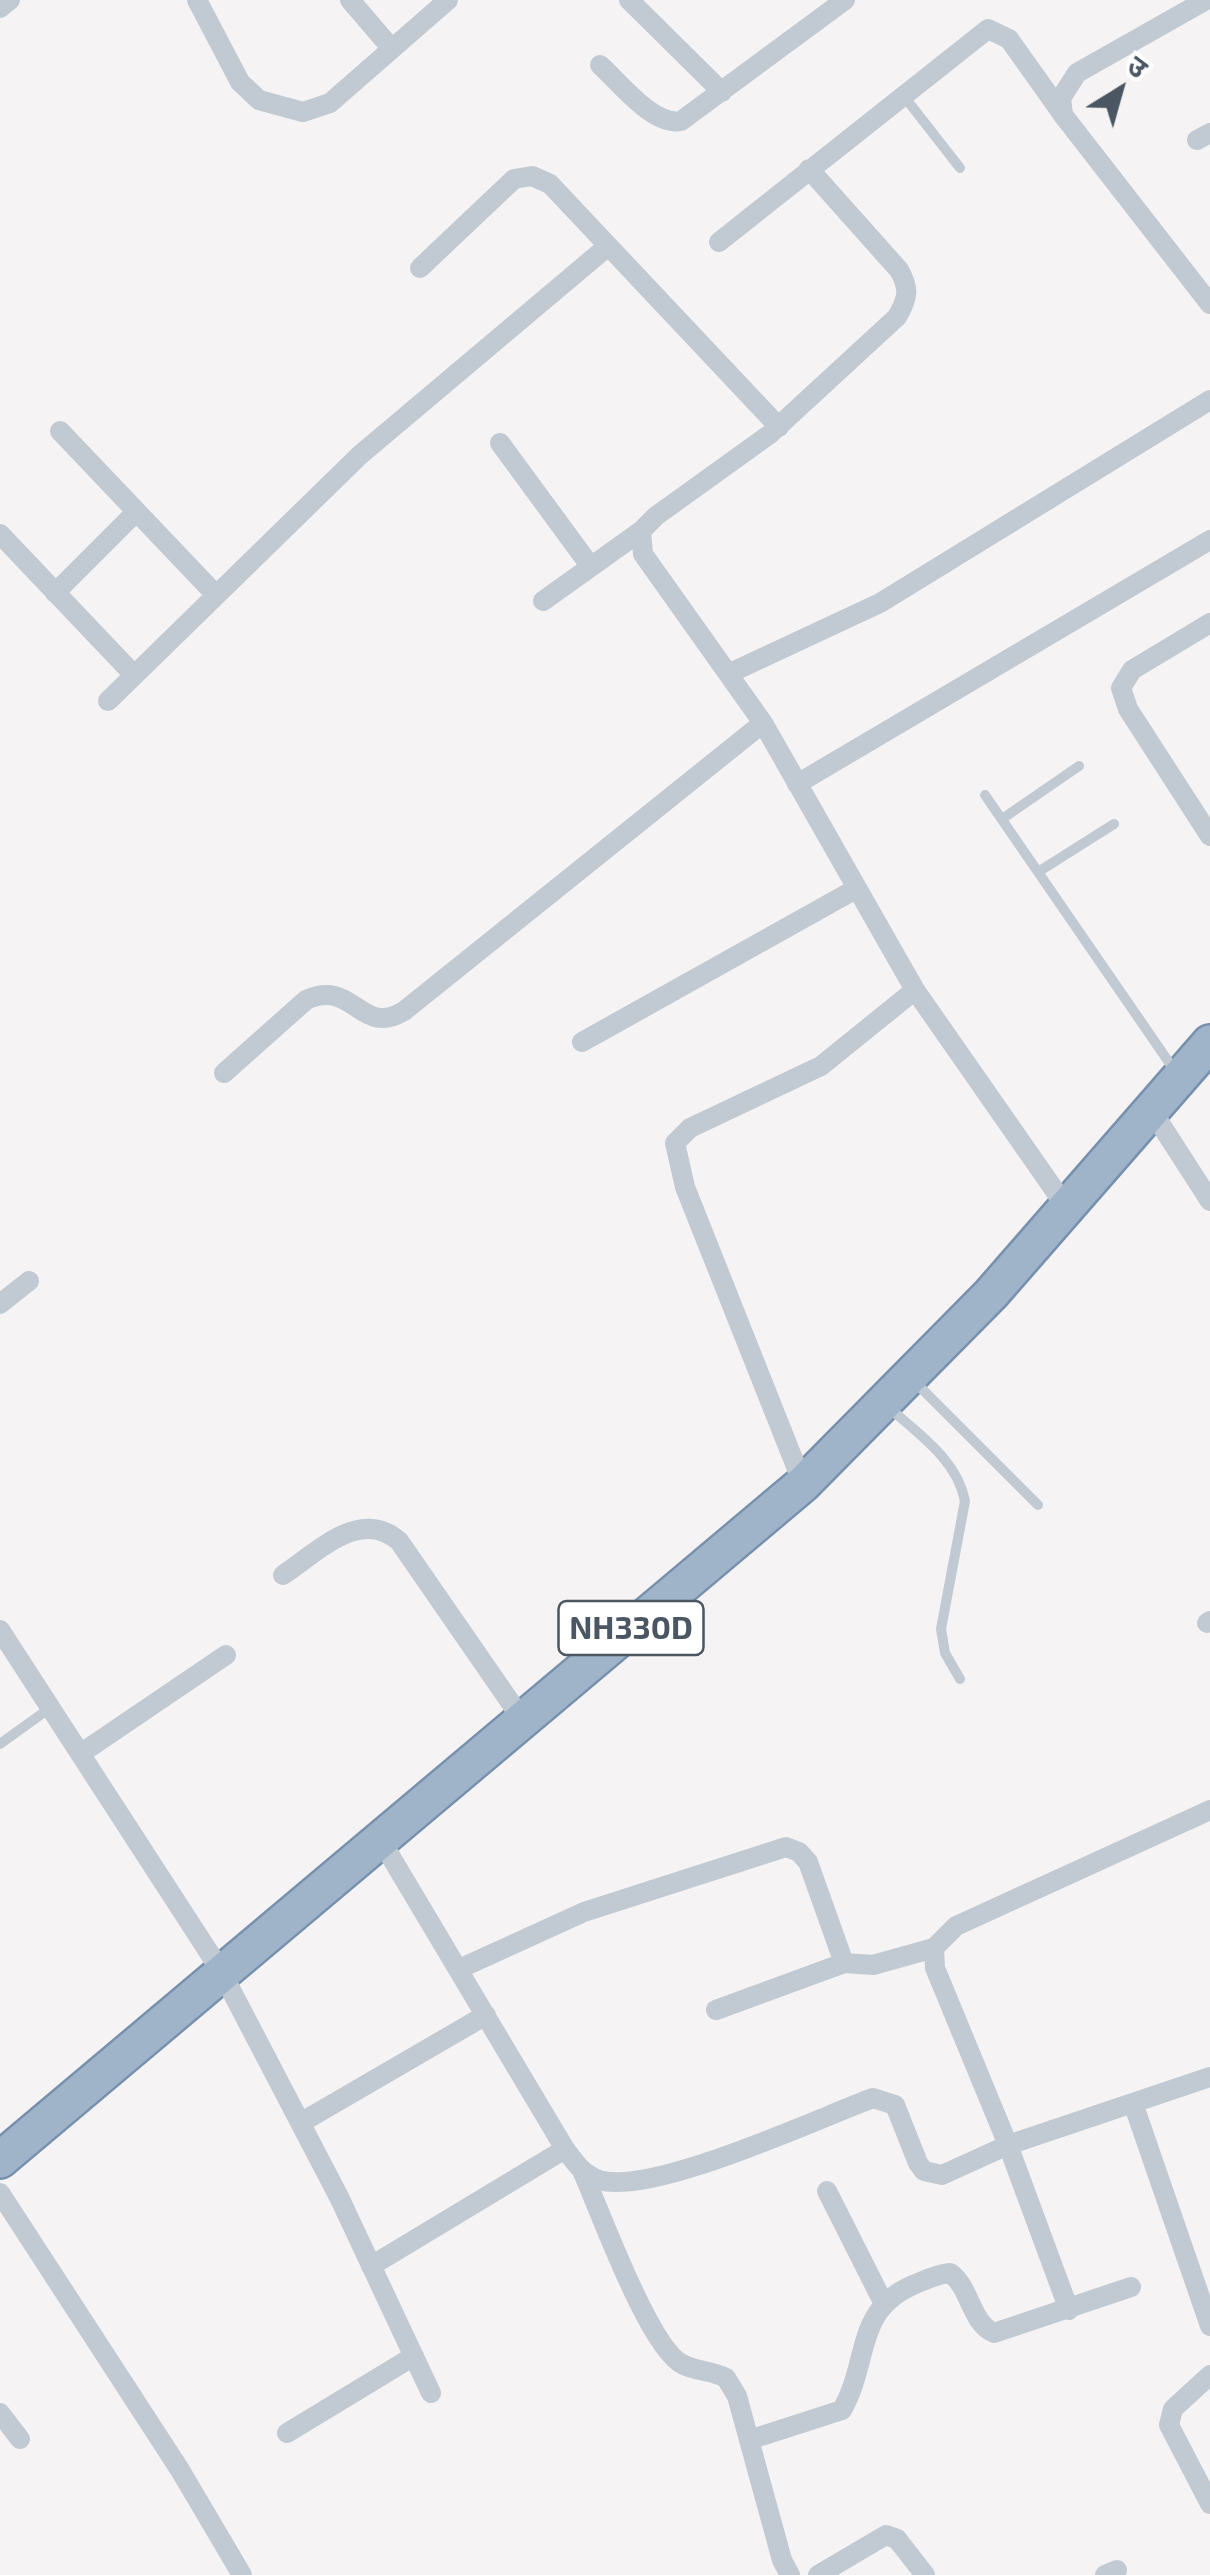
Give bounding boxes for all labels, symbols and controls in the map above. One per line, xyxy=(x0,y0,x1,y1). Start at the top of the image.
north arrow xyxy=(1070,40,1170,140)
text: उ xyxy=(1121,48,1155,85)
road number: NH330D xyxy=(558,1601,704,1655)

